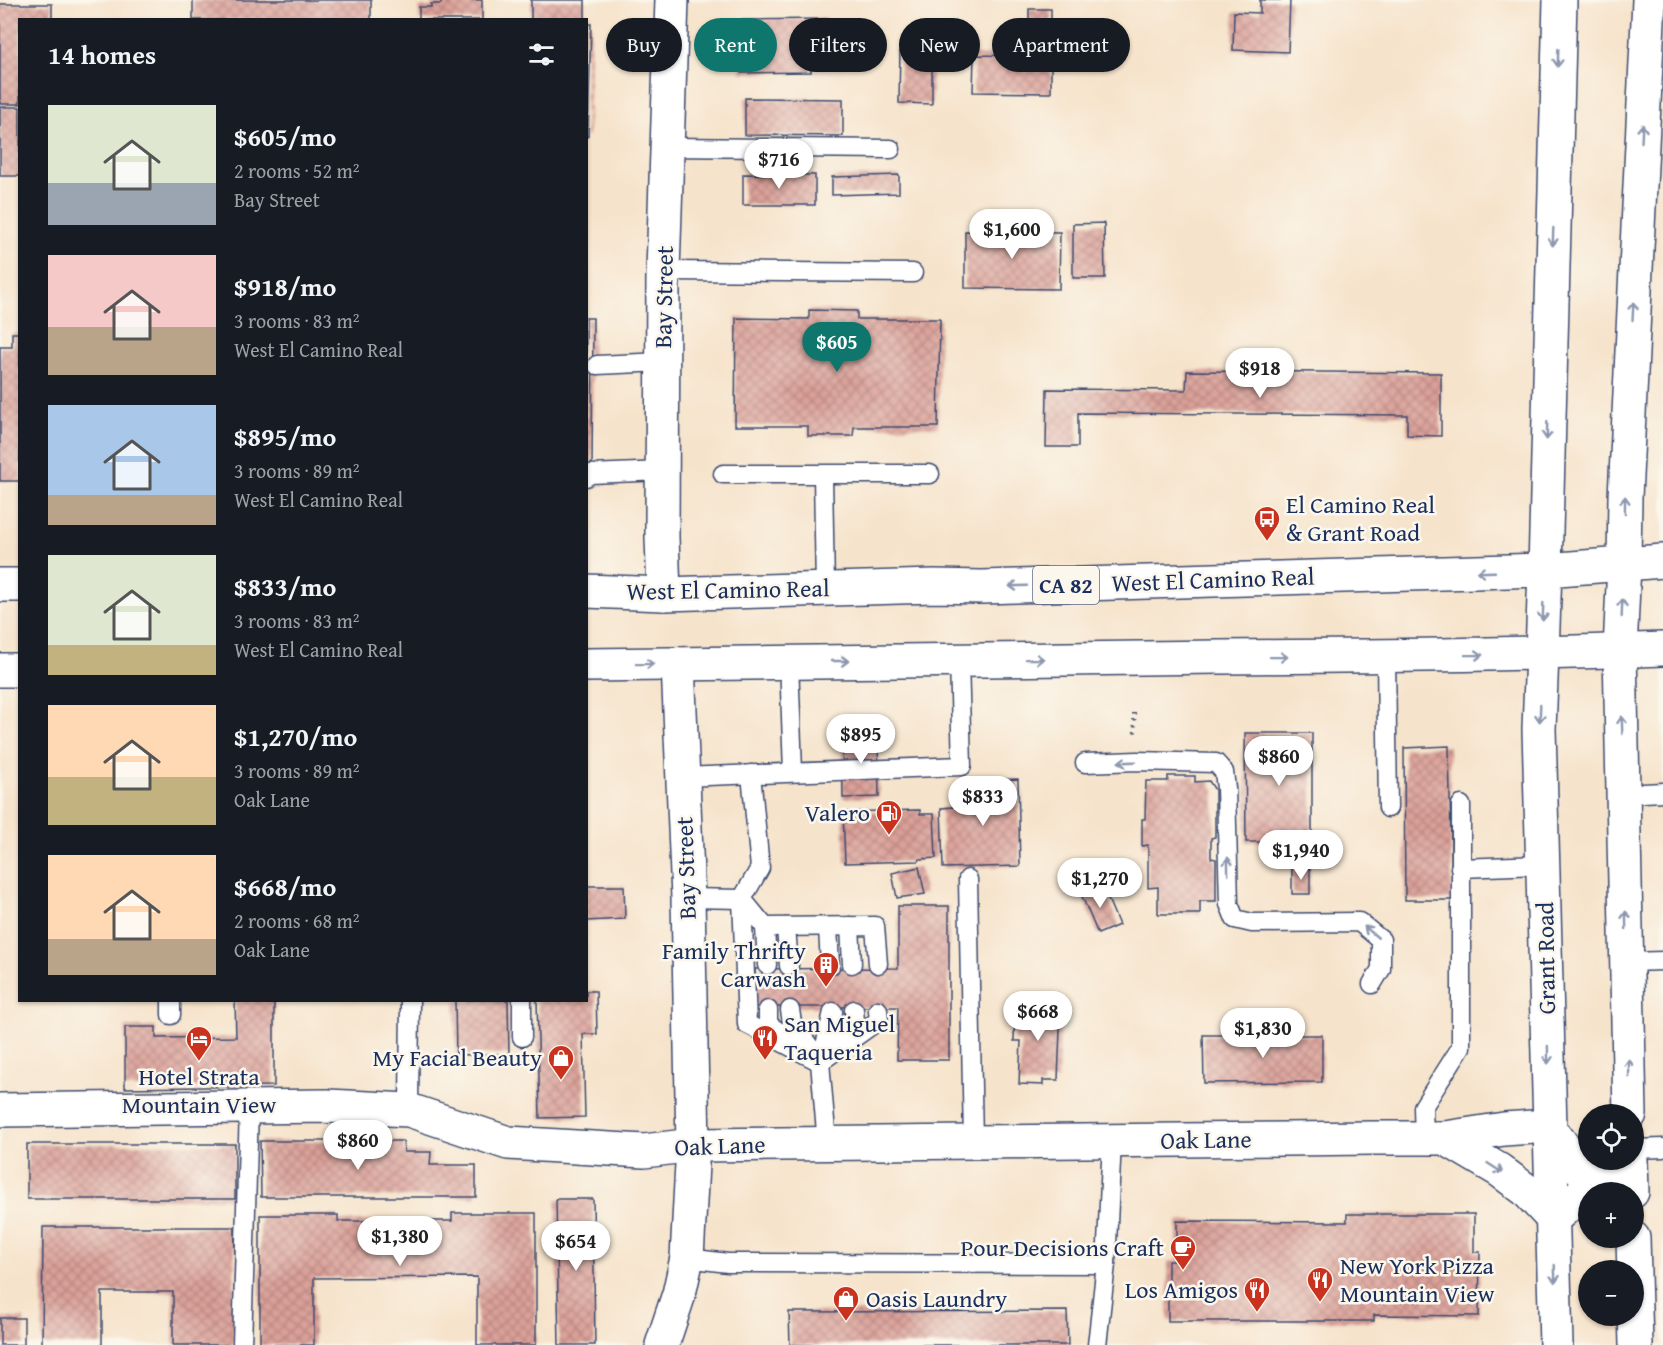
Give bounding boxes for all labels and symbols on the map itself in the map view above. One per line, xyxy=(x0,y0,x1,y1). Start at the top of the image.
one-way arrow xyxy=(1552,48,1564,68)
one-way arrow xyxy=(1636,123,1647,143)
pin: $716 xyxy=(743,139,815,190)
pin: $1,600 xyxy=(963,209,1061,260)
one-way arrow xyxy=(1547,226,1559,246)
street label: Bay Street xyxy=(645,245,682,349)
one-way arrow xyxy=(1628,301,1639,321)
pin: $605 xyxy=(801,322,873,373)
pin: $918 xyxy=(1224,348,1296,399)
one-way arrow xyxy=(1541,421,1553,441)
place label: El Camino Real & Grant Road xyxy=(1286,487,1435,550)
one-way arrow xyxy=(1619,496,1631,516)
bus stop icon: El Camino Real & Grant Road xyxy=(1252,504,1282,542)
street label: West El Camino Real xyxy=(1111,558,1315,601)
road number: CA 82 xyxy=(1033,566,1099,604)
one-way arrow xyxy=(1477,567,1497,578)
street label: West El Camino Real xyxy=(626,570,830,609)
one-way arrow xyxy=(1009,581,1029,592)
one-way arrow xyxy=(1617,598,1628,618)
one-way arrow xyxy=(1537,602,1549,622)
one-way arrow xyxy=(1464,649,1484,661)
one-way arrow xyxy=(1269,651,1289,663)
one-way arrow xyxy=(1024,653,1044,665)
one-way arrow xyxy=(829,655,849,667)
one-way arrow xyxy=(634,658,654,670)
one-way arrow xyxy=(1534,702,1545,722)
pin: $895 xyxy=(825,714,897,765)
one-way arrow xyxy=(1616,716,1627,736)
pin: $860 xyxy=(1243,736,1315,787)
one-way arrow xyxy=(1117,756,1137,767)
pin: $833 xyxy=(947,776,1019,827)
place label: Valero xyxy=(805,795,870,830)
fuel station icon: Valero xyxy=(874,798,904,836)
street label: Bay Street xyxy=(666,815,705,920)
pin: $1,940 xyxy=(1252,830,1350,881)
one-way arrow xyxy=(1222,857,1233,877)
pin: $1,270 xyxy=(1051,858,1149,909)
street label: Grant Road xyxy=(1527,901,1564,1015)
one-way arrow xyxy=(1620,911,1632,931)
one-way arrow xyxy=(1364,925,1379,939)
place label: Family Thrifty Carwash xyxy=(662,933,807,996)
building icon: Family Thrifty Carwash xyxy=(811,950,841,988)
pin: $668 xyxy=(1002,991,1074,1042)
place label: San Miguel Taqueria xyxy=(784,1006,895,1069)
pin: $1,830 xyxy=(1214,1008,1312,1059)
restaurant icon: San Miguel Taqueria xyxy=(750,1023,780,1061)
hotel icon: Hotel Strata Mountain View xyxy=(184,1024,214,1062)
place label: My Facial Beauty xyxy=(373,1040,542,1075)
shop icon: My Facial Beauty xyxy=(546,1043,576,1081)
one-way arrow xyxy=(1542,1044,1554,1064)
one-way arrow xyxy=(1624,1058,1635,1078)
place label: Hotel Strata Mountain View xyxy=(122,1059,276,1122)
pin: $860 xyxy=(322,1120,394,1171)
street label: Oak Lane xyxy=(1160,1121,1252,1158)
street label: Oak Lane xyxy=(674,1126,766,1165)
one-way arrow xyxy=(1486,1163,1503,1175)
pin: $1,380 xyxy=(351,1216,449,1267)
pin: $654 xyxy=(540,1221,612,1272)
place label: Pour Decisions Craft xyxy=(960,1230,1165,1265)
cafe icon: Pour Decisions Craft xyxy=(1168,1233,1198,1271)
place label: New York Pizza Mountain View xyxy=(1340,1248,1495,1311)
one-way arrow xyxy=(1549,1264,1560,1284)
restaurant icon: New York Pizza Mountain View xyxy=(1305,1265,1335,1303)
place label: Los Amigos xyxy=(1125,1272,1238,1307)
restaurant icon: Los Amigos xyxy=(1242,1275,1272,1313)
place label: Oasis Laundry xyxy=(866,1281,1007,1316)
shop icon: Oasis Laundry xyxy=(831,1284,861,1322)

